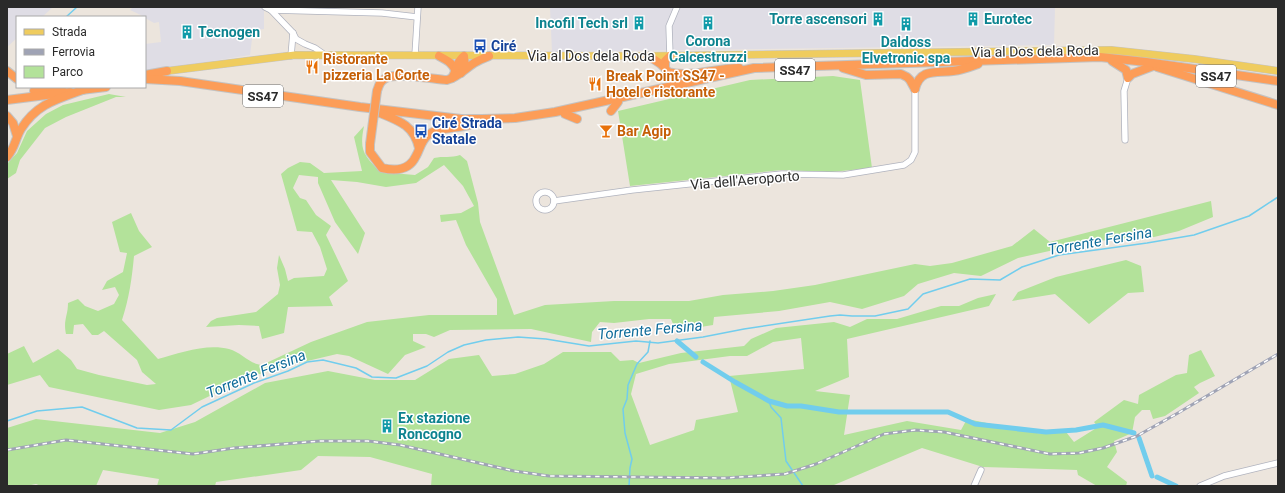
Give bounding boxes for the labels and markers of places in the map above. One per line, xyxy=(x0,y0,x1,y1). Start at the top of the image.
place label: Torre ascensori xyxy=(769,11,867,27)
building icon: Torre ascensori xyxy=(870,11,886,27)
building icon: Eurotec xyxy=(965,11,981,27)
place label: Eurotec xyxy=(984,11,1032,27)
place label: Incofil Tech srl xyxy=(535,15,628,31)
building icon: Incofil Tech srl xyxy=(631,15,647,31)
building icon: Corona Calcestruzzi xyxy=(700,15,716,31)
building icon: Daldoss Elvetronic spa xyxy=(898,16,914,32)
building icon: Tecnogen xyxy=(179,24,195,40)
place label: Tecnogen xyxy=(198,24,260,40)
place label: Corona Calcestruzzi xyxy=(669,33,747,65)
place label: Daldoss Elvetronic spa xyxy=(862,34,951,66)
bus stop icon: Ciré xyxy=(472,38,488,54)
place label: Ciré xyxy=(491,38,517,54)
place label: Ristorante pizzeria La Corte xyxy=(323,51,430,83)
restaurant icon: Ristorante pizzeria La Corte xyxy=(304,59,320,75)
place label: Break Point SS47 - Hotel e ristorante xyxy=(606,68,725,100)
restaurant icon: Break Point SS47 - Hotel e ristorante xyxy=(587,76,603,92)
place label: Ciré Strada Statale xyxy=(432,115,503,147)
bus stop icon: Ciré Strada Statale xyxy=(413,123,429,139)
bar icon: Bar Agip xyxy=(598,123,614,139)
place label: Bar Agip xyxy=(617,123,671,139)
place label: Ex stazione Roncogno xyxy=(398,410,470,442)
building icon: Ex stazione Roncogno xyxy=(379,418,395,434)

